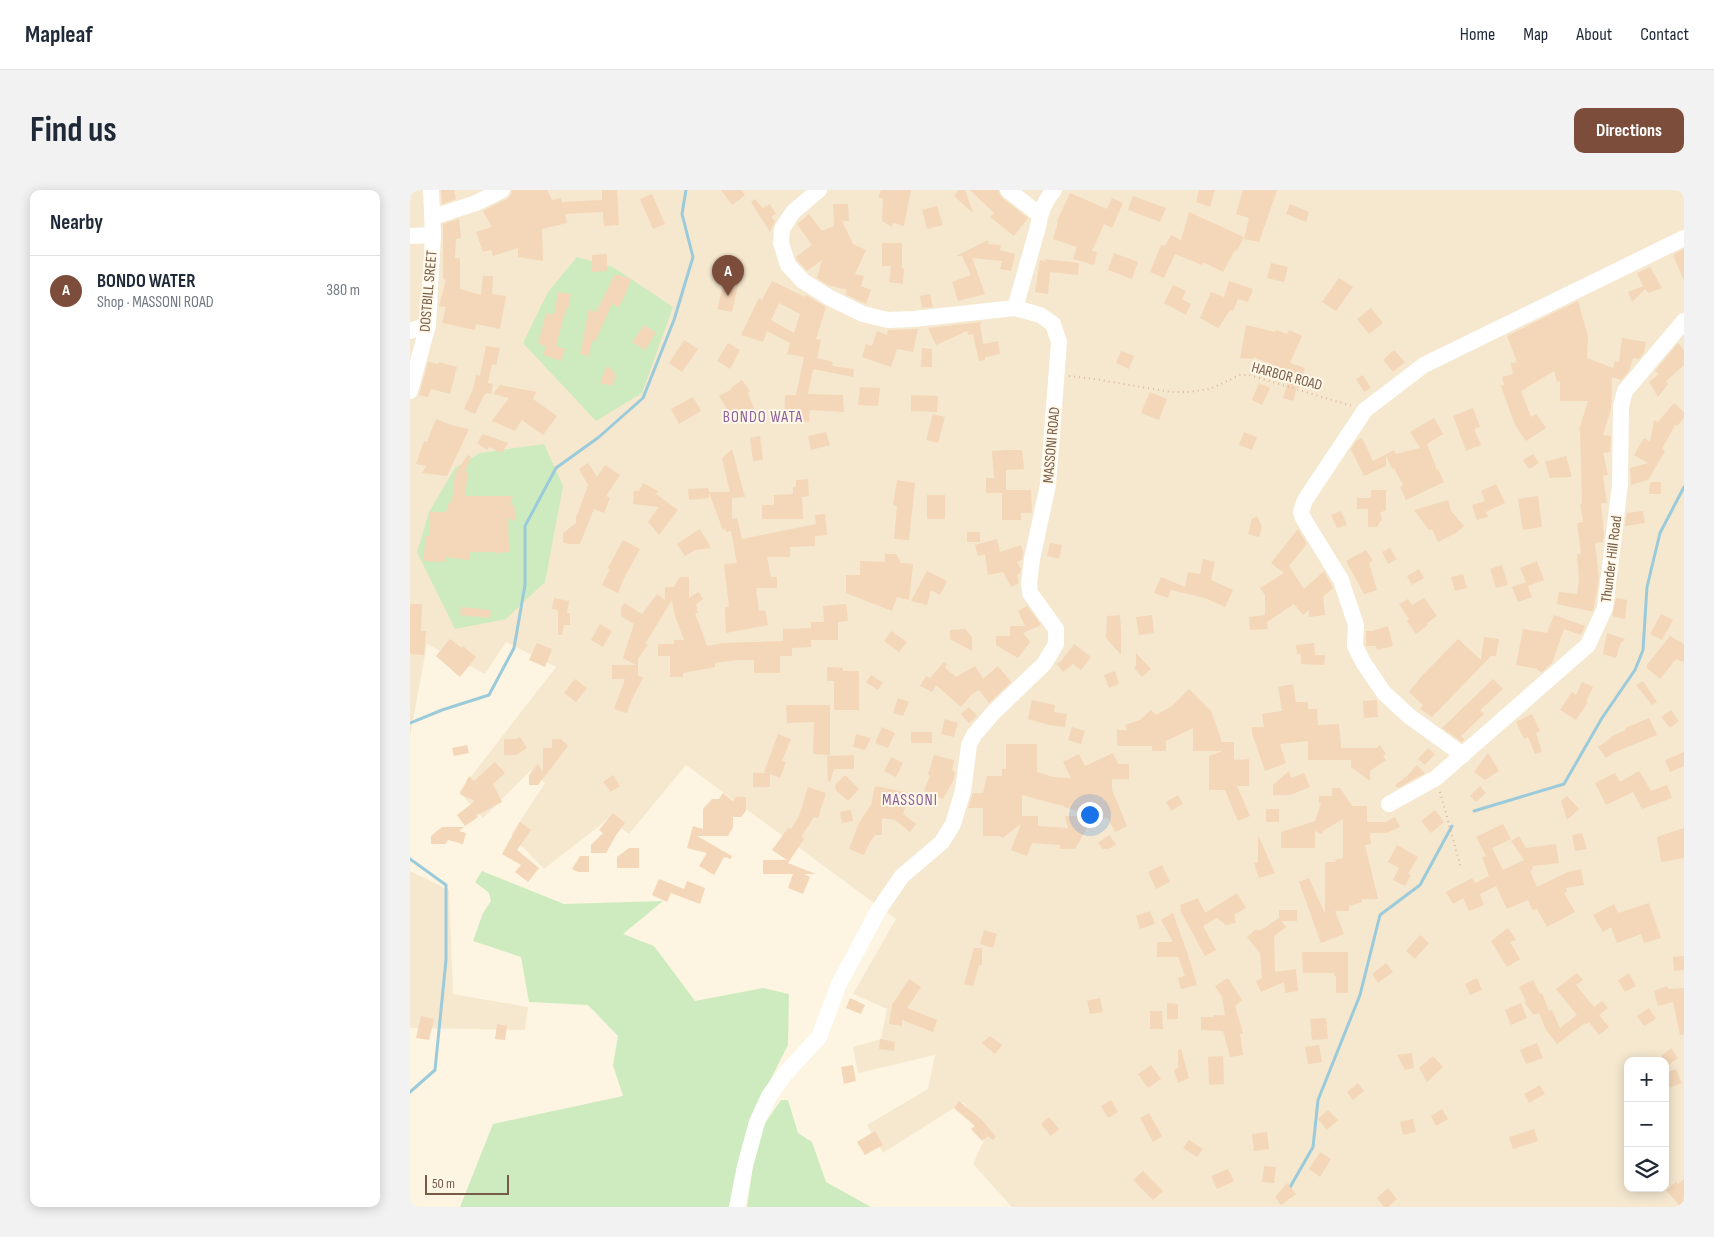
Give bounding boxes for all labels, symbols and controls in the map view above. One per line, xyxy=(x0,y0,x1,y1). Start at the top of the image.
text: Mapleaf xyxy=(25,20,93,49)
text: Home xyxy=(1460,24,1495,45)
text: Map xyxy=(1523,24,1548,45)
text: About xyxy=(1576,24,1612,45)
text: Contact xyxy=(1640,24,1689,45)
button: Directions xyxy=(1574,108,1684,153)
text: Find us xyxy=(30,109,117,152)
text: Nearby xyxy=(50,210,103,235)
street label: DOSTBILL SREET xyxy=(415,249,442,333)
pin: A xyxy=(712,255,744,296)
text: BONDO WATER xyxy=(97,270,196,293)
text: A xyxy=(62,281,70,300)
text: 380 m xyxy=(326,281,360,300)
text: Shop · MASSONI ROAD xyxy=(97,293,214,312)
street label: HARBOR ROAD xyxy=(1249,358,1324,395)
street label: MASSONI ROAD xyxy=(1039,406,1064,484)
district label: BONDO WATA xyxy=(723,408,803,427)
street label: Thunder Hill Road xyxy=(1597,515,1626,604)
district label: MASSONI xyxy=(882,791,938,810)
your location xyxy=(1077,802,1103,828)
map controls xyxy=(1624,1057,1669,1192)
button: + xyxy=(1624,1057,1669,1102)
button: − xyxy=(1624,1102,1669,1147)
button: layers xyxy=(1624,1147,1669,1192)
scale bar xyxy=(425,1172,509,1195)
text: 50 m xyxy=(432,1175,455,1192)

